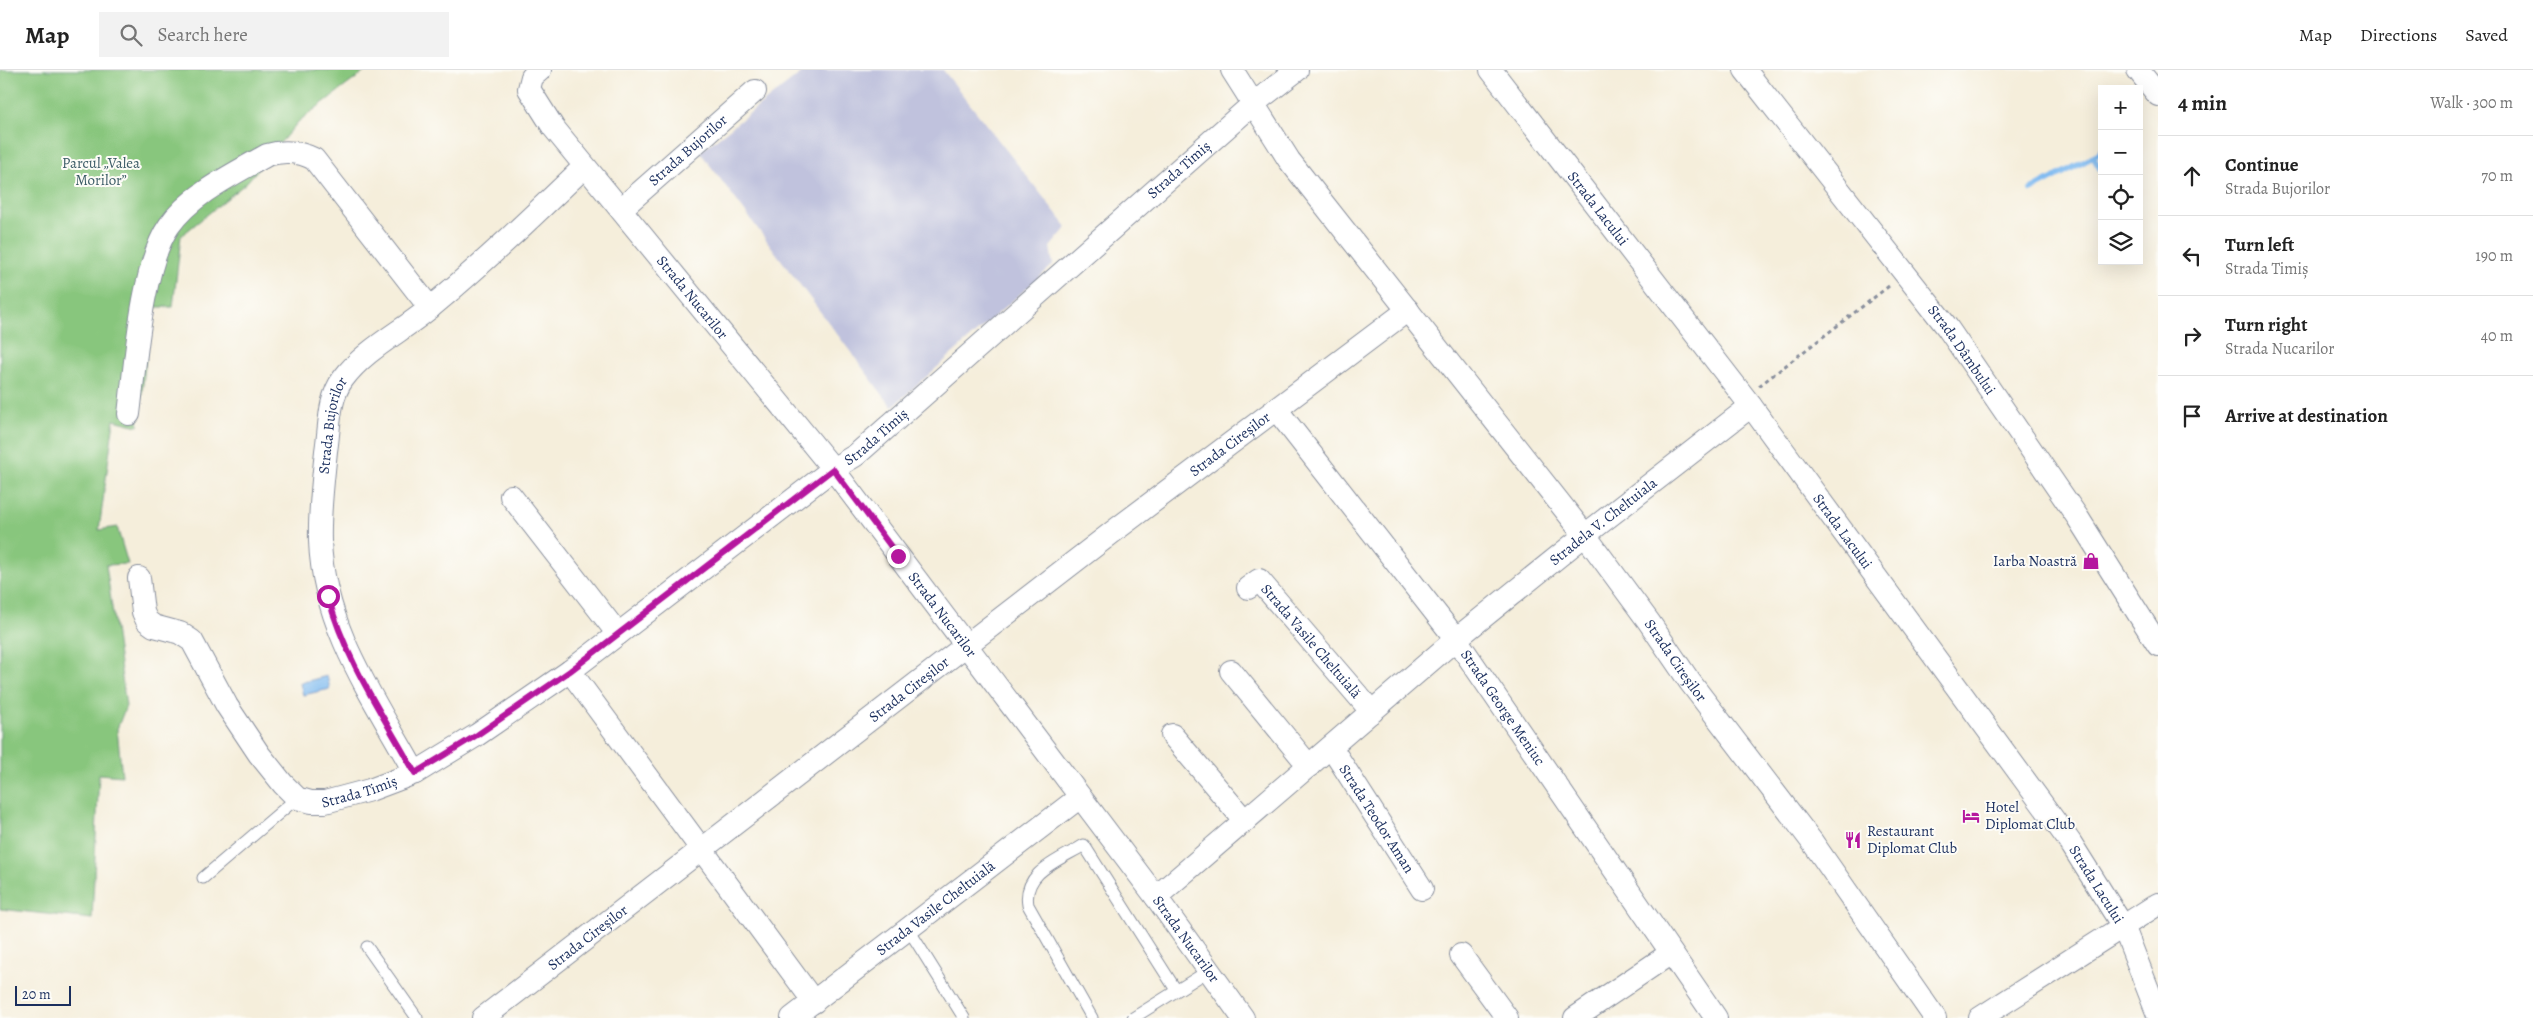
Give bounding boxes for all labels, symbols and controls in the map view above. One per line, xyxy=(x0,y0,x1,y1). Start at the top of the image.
search box xyxy=(99,12,449,57)
text: Map xyxy=(25,19,69,51)
icon: search xyxy=(117,21,145,49)
text: Search here xyxy=(157,22,248,48)
text: Map xyxy=(2299,23,2332,47)
text: Directions xyxy=(2360,23,2437,47)
text: Saved xyxy=(2465,23,2508,47)
map controls xyxy=(2098,85,2143,265)
button: + xyxy=(2098,85,2143,130)
text: 4 min xyxy=(2178,89,2227,117)
text: Walk · 300 m xyxy=(2430,92,2513,114)
street label: Strada Bujorilor xyxy=(644,110,732,190)
button: − xyxy=(2098,130,2143,175)
street label: Strada Timiș xyxy=(1143,136,1215,203)
text: Continue xyxy=(2225,152,2299,178)
park label: Parcul „Valea Morilor” xyxy=(62,153,140,190)
icon: ahead xyxy=(2178,162,2206,190)
text: 70 m xyxy=(2481,165,2513,187)
street label: Strada Lacului xyxy=(1563,167,1633,250)
button: locate xyxy=(2098,175,2143,220)
text: Strada Bujorilor xyxy=(2225,178,2330,200)
button: layers xyxy=(2098,220,2143,265)
text: Turn left xyxy=(2225,232,2294,258)
icon: left xyxy=(2178,242,2206,270)
text: 190 m xyxy=(2475,245,2513,267)
street label: Strada Nucarilor xyxy=(652,251,733,343)
text: Strada Timiș xyxy=(2225,258,2308,280)
street label: Strada Dâmbului xyxy=(1923,301,2000,398)
text: Turn right xyxy=(2225,312,2307,338)
icon: right xyxy=(2178,322,2206,350)
text: 40 m xyxy=(2481,325,2513,347)
text: Strada Nucarilor xyxy=(2225,338,2334,360)
street label: Strada Bujorilor xyxy=(314,372,352,475)
icon: arrive xyxy=(2178,402,2206,430)
text: Arrive at destination xyxy=(2225,403,2388,429)
street label: Strada Timiș xyxy=(840,404,912,470)
street label: Strada Cireșilor xyxy=(1185,407,1275,481)
street label: Stradela V. Cheltuiala xyxy=(1545,473,1661,570)
street label: Strada Lacului xyxy=(1808,490,1877,573)
route end xyxy=(887,545,910,568)
place label: Iarba Noastră xyxy=(1993,551,2077,571)
shop icon: Iarba Noastră xyxy=(2081,551,2101,571)
street label: Strada Nucarilor xyxy=(904,567,982,661)
street label: Strada Vasile Cheltuială xyxy=(1257,580,1366,703)
route start xyxy=(317,585,340,608)
street label: Strada Cireșilor xyxy=(1640,615,1712,706)
street label: Strada George Meniuc xyxy=(1456,645,1550,769)
street label: Strada Cireșilor xyxy=(865,652,953,727)
street label: Strada Teodor Aman xyxy=(1335,760,1419,877)
street label: Strada Timiș xyxy=(319,771,400,813)
place label: Hotel Diplomat Club xyxy=(1985,797,2075,834)
hotel icon: Hotel Diplomat Club xyxy=(1961,806,1981,826)
place label: Restaurant Diplomat Club xyxy=(1867,821,1957,858)
restaurant icon: Restaurant Diplomat Club xyxy=(1843,830,1863,850)
street label: Strada Lacului xyxy=(2064,841,2129,927)
street label: Strada Vasile Cheltuială xyxy=(872,856,999,960)
street label: Strada Nucarilor xyxy=(1148,892,1224,987)
street label: Strada Cireșilor xyxy=(543,900,632,975)
scale bar xyxy=(15,983,71,1006)
text: 20 m xyxy=(22,985,51,1004)

